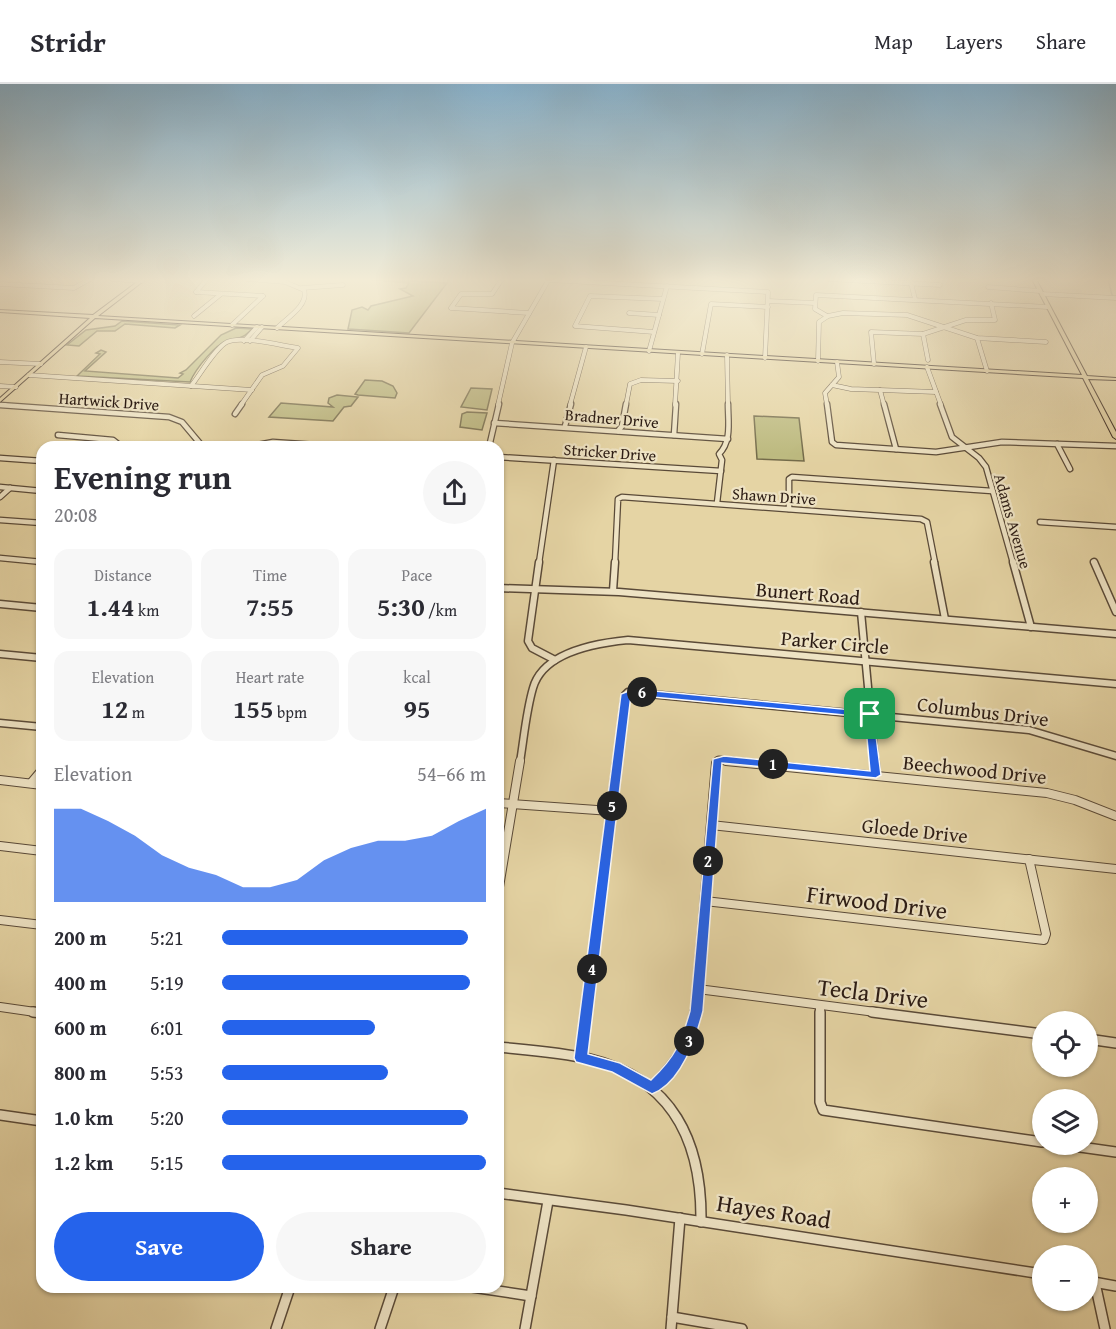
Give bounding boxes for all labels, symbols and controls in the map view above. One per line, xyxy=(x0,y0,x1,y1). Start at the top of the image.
text: Stridr xyxy=(30,21,106,62)
text: Map xyxy=(874,26,913,57)
text: Layers xyxy=(946,26,1003,57)
text: Share xyxy=(1036,26,1086,57)
street label: Hartwick Drive xyxy=(58,386,160,416)
street label: Bradner Drive xyxy=(564,402,660,434)
street label: Stricker Drive xyxy=(563,437,657,467)
text: Evening run xyxy=(54,453,231,501)
button: share xyxy=(423,461,486,524)
street label: Adams Avenue xyxy=(988,471,1038,571)
street label: Shawn Drive xyxy=(731,481,817,511)
text: 20:08 xyxy=(54,500,97,529)
text: Distance xyxy=(94,563,152,587)
text: Time xyxy=(253,563,287,587)
text: Pace xyxy=(402,563,432,587)
street label: Bunert Road xyxy=(755,574,862,612)
text: 1.44 xyxy=(87,587,135,626)
text: 7:55 xyxy=(246,587,294,626)
text: 5:30 xyxy=(377,587,425,626)
text: km xyxy=(135,598,159,622)
text: /km xyxy=(425,598,457,622)
street label: Parker Circle xyxy=(780,623,890,661)
text: Elevation xyxy=(92,665,154,689)
text: Heart rate xyxy=(236,665,304,689)
text: kcal xyxy=(403,665,431,689)
pin: 6 xyxy=(627,677,657,707)
text: 6 xyxy=(638,680,646,704)
pin xyxy=(844,688,895,739)
text: 12 xyxy=(101,689,128,728)
text: 155 xyxy=(233,689,273,728)
text: 95 xyxy=(404,689,430,728)
street label: Columbus Drive xyxy=(916,689,1050,733)
icon: arrive xyxy=(853,697,886,730)
text: m xyxy=(128,700,145,724)
text: bpm xyxy=(273,700,307,724)
street label: Beechwood Drive xyxy=(902,747,1048,791)
pin: 1 xyxy=(758,749,788,779)
text: 1 xyxy=(769,752,777,776)
text: Elevation xyxy=(54,759,132,788)
text: 54–66 m xyxy=(417,759,486,788)
pin: 5 xyxy=(597,791,627,821)
text: 5 xyxy=(608,794,616,818)
street label: Gloede Drive xyxy=(861,810,969,850)
pin: 2 xyxy=(693,846,723,876)
text: 2 xyxy=(704,849,712,873)
street label: Firwood Drive xyxy=(805,876,949,928)
text: 200 m xyxy=(54,923,107,952)
text: 5:21 xyxy=(150,923,184,952)
pin: 4 xyxy=(577,954,607,984)
text: 4 xyxy=(588,957,596,981)
text: 400 m xyxy=(54,968,107,997)
text: 5:19 xyxy=(150,968,184,997)
street label: Tecla Drive xyxy=(816,969,930,1017)
map controls xyxy=(1032,1011,1098,1311)
button: locate xyxy=(1032,1011,1098,1077)
text: 600 m xyxy=(54,1013,107,1042)
text: 6:01 xyxy=(150,1013,184,1042)
pin: 3 xyxy=(674,1026,704,1056)
text: 3 xyxy=(685,1029,693,1053)
text: 800 m xyxy=(54,1058,107,1087)
text: 5:53 xyxy=(150,1058,184,1087)
button: layers xyxy=(1032,1089,1098,1155)
text: 1.0 km xyxy=(54,1103,113,1132)
text: 5:20 xyxy=(150,1103,184,1132)
text: 1.2 km xyxy=(54,1148,113,1177)
text: 5:15 xyxy=(150,1148,184,1177)
button: + xyxy=(1032,1167,1098,1233)
street label: Hayes Road xyxy=(714,1185,834,1237)
button: Save xyxy=(54,1212,264,1281)
button: Share xyxy=(276,1212,486,1281)
button: − xyxy=(1032,1245,1098,1311)

